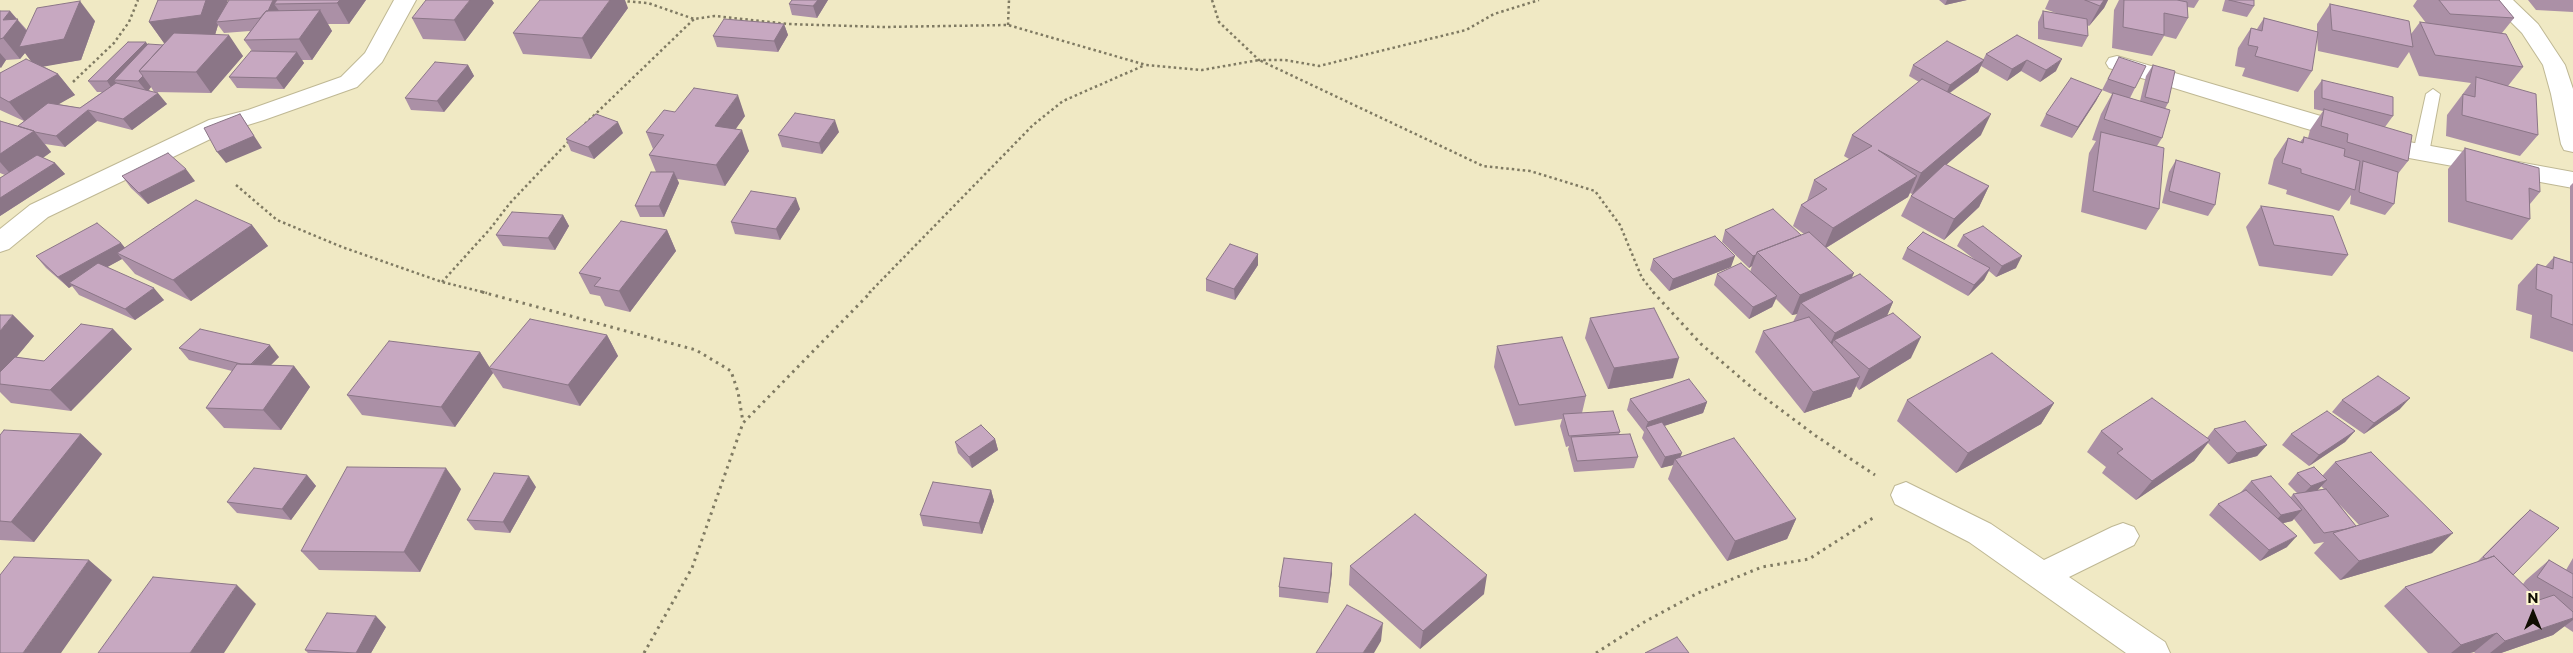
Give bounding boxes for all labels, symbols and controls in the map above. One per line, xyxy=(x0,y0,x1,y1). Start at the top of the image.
north arrow xyxy=(2508,588,2558,638)
text: N xyxy=(2527,589,2539,607)

